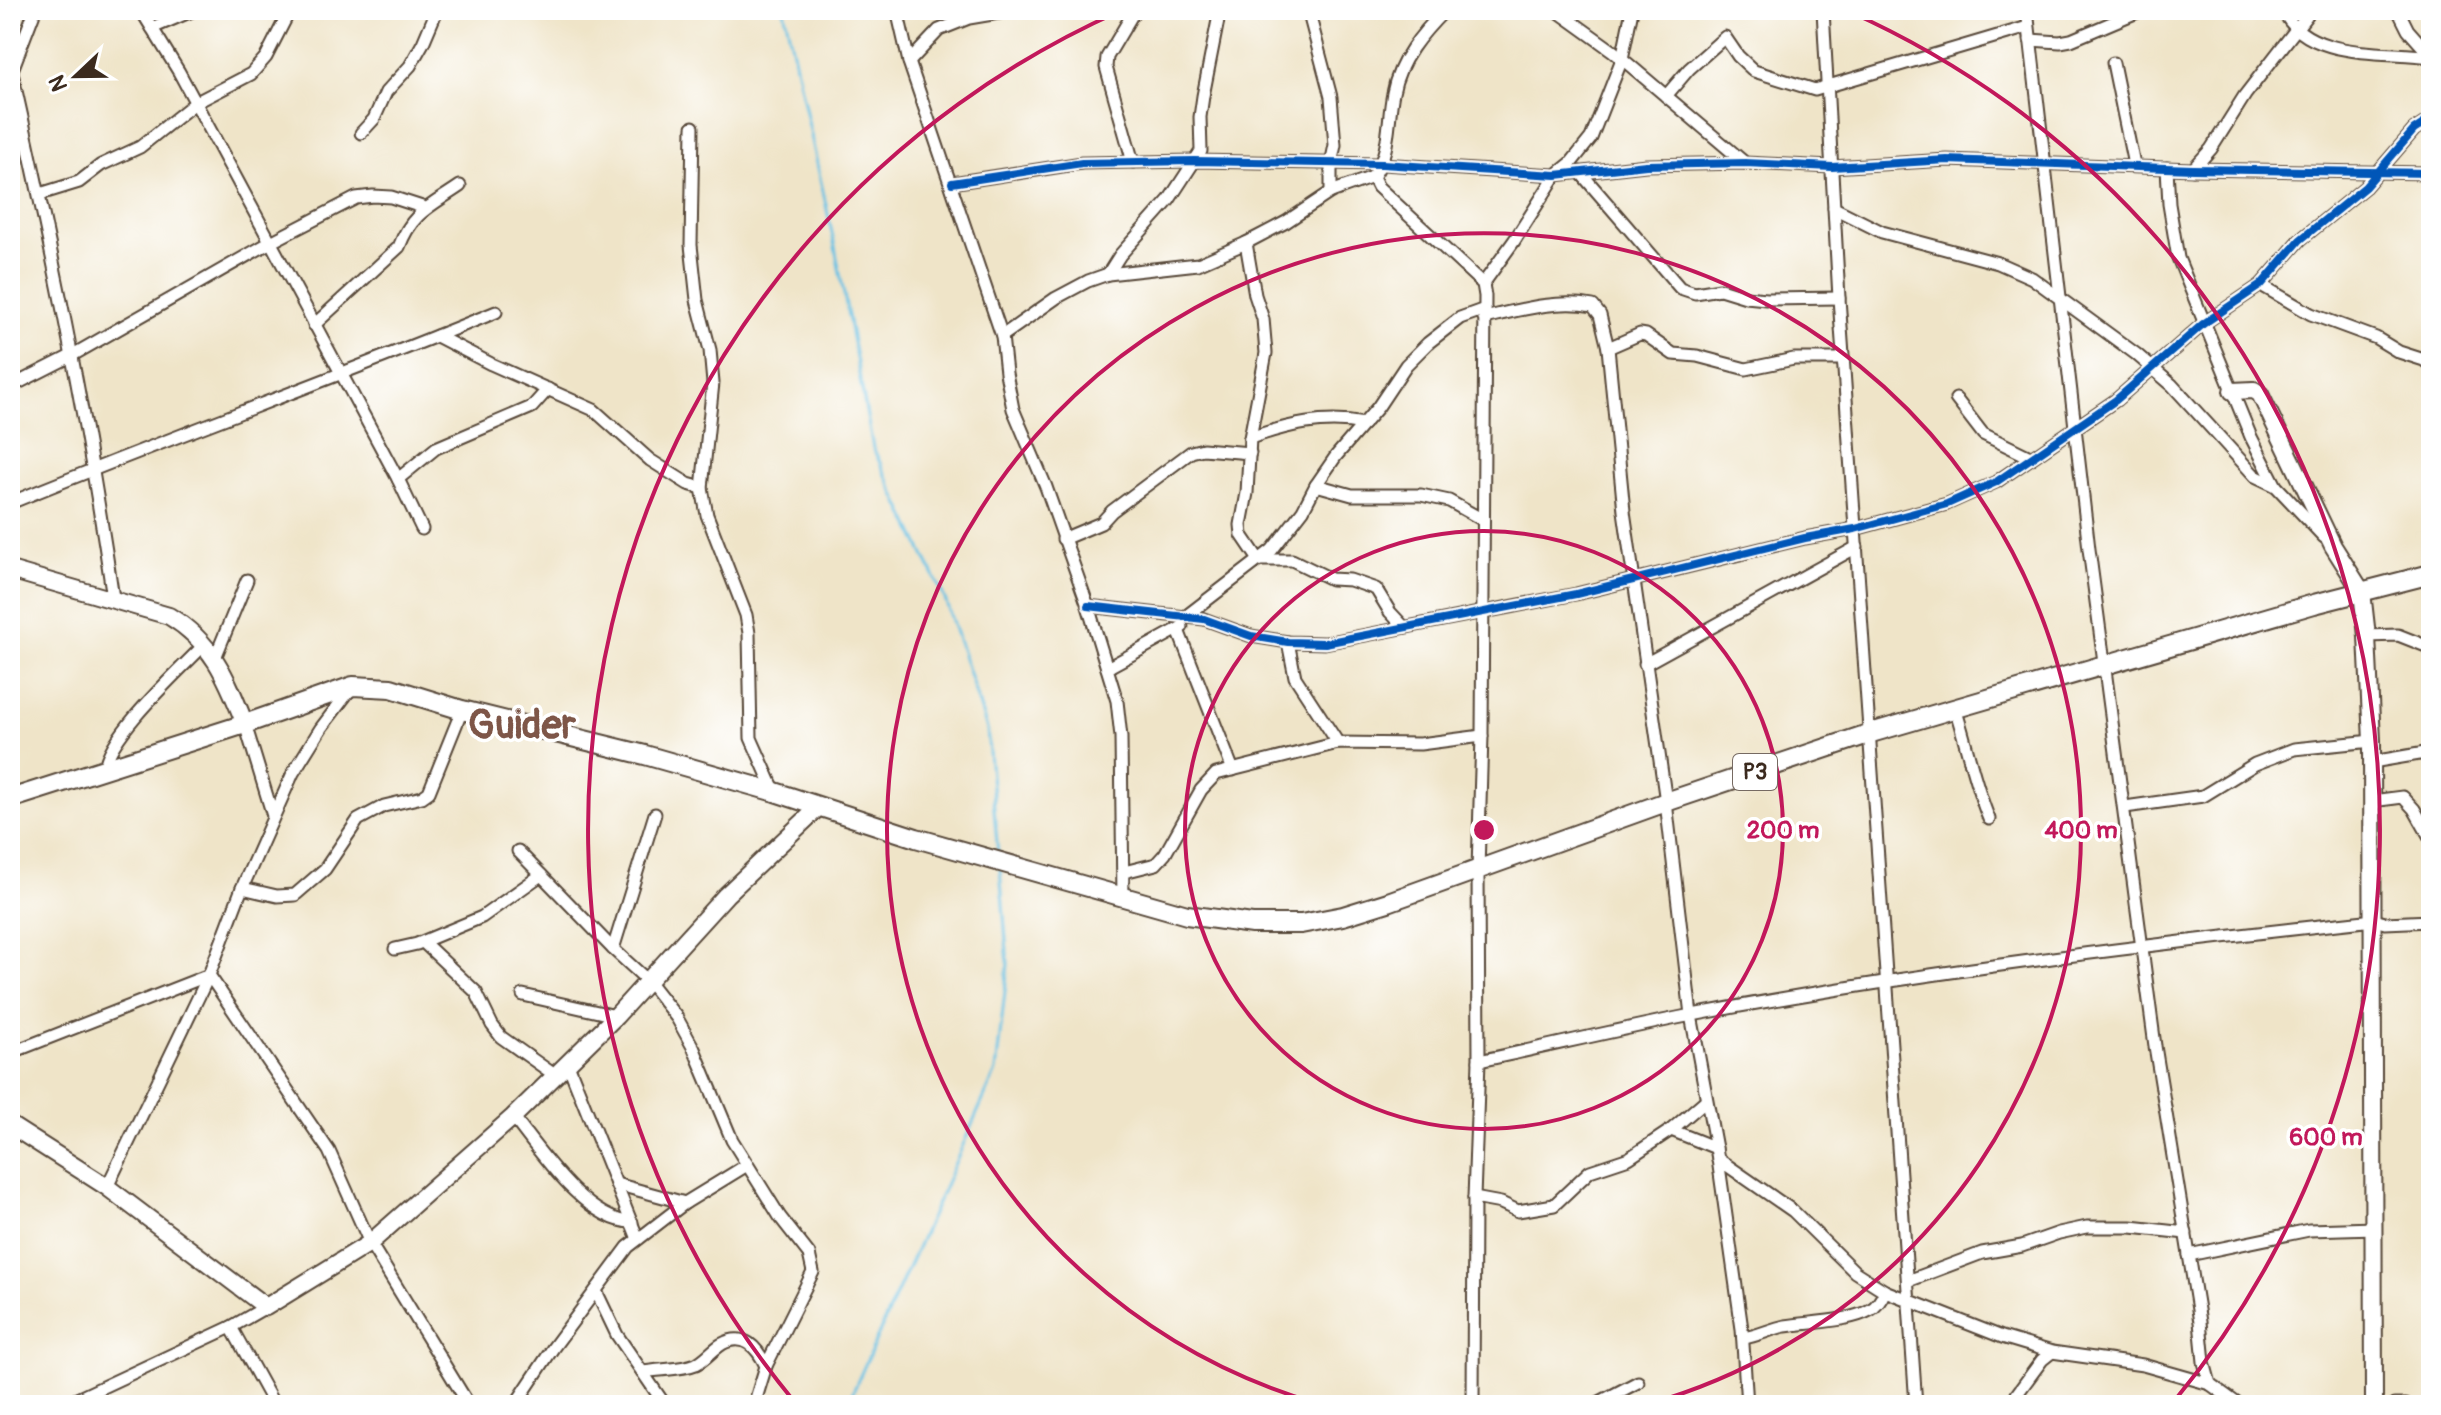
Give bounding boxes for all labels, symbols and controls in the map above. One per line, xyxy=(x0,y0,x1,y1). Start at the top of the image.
north arrow xyxy=(36,36,116,116)
text: N xyxy=(43,71,74,95)
district label: Guider xyxy=(468,701,577,750)
road number: P3 xyxy=(1733,754,1777,790)
centre of rings xyxy=(1470,816,1498,844)
text: 200 m xyxy=(1747,816,1819,845)
text: 400 m xyxy=(2044,816,2118,845)
text: 600 m xyxy=(2289,1123,2363,1152)

